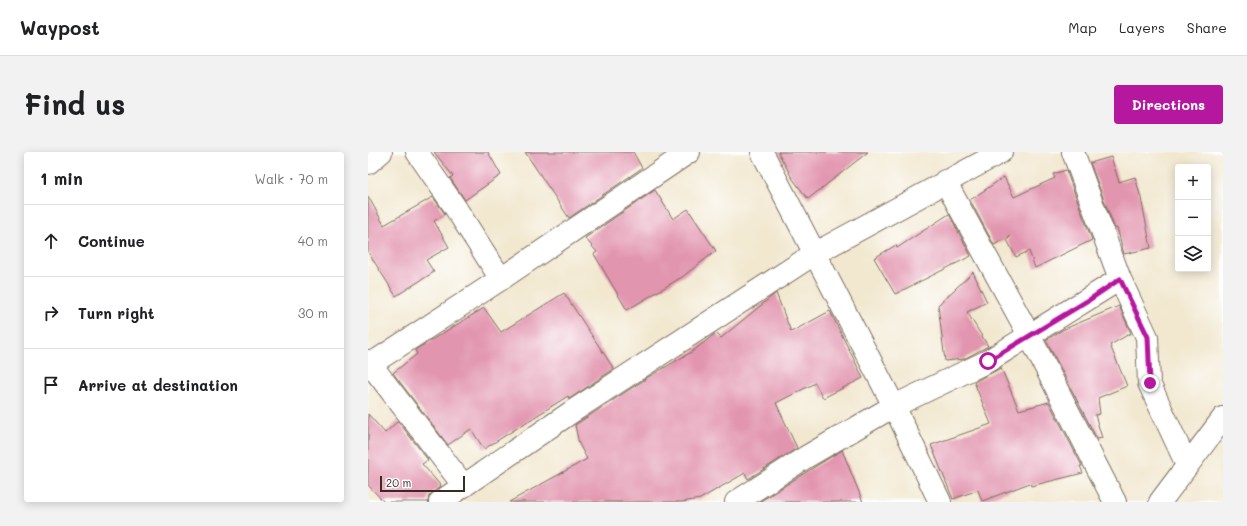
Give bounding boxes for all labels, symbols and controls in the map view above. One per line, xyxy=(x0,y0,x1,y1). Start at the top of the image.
text: Waypost xyxy=(20,15,100,40)
text: Map xyxy=(1068,18,1097,37)
text: Layers xyxy=(1119,18,1165,37)
text: Share xyxy=(1187,18,1227,37)
button: Directions xyxy=(1114,85,1223,124)
text: Find us xyxy=(24,86,125,122)
map controls xyxy=(1175,164,1211,272)
button: + xyxy=(1175,164,1211,200)
text: 1 min xyxy=(40,167,83,189)
text: Walk · 70 m xyxy=(255,170,328,187)
button: − xyxy=(1175,200,1211,236)
icon: ahead xyxy=(40,230,62,252)
text: Continue xyxy=(78,231,145,251)
text: 40 m xyxy=(298,232,328,249)
button: layers xyxy=(1175,236,1211,272)
icon: right xyxy=(40,302,62,324)
text: Turn right xyxy=(78,303,155,323)
text: 30 m xyxy=(298,304,328,321)
route start xyxy=(979,352,997,370)
icon: arrive xyxy=(40,374,62,396)
route end xyxy=(1141,374,1159,392)
text: Arrive at destination xyxy=(78,375,238,395)
scale bar xyxy=(380,474,465,493)
text: 20 m xyxy=(386,475,411,490)

